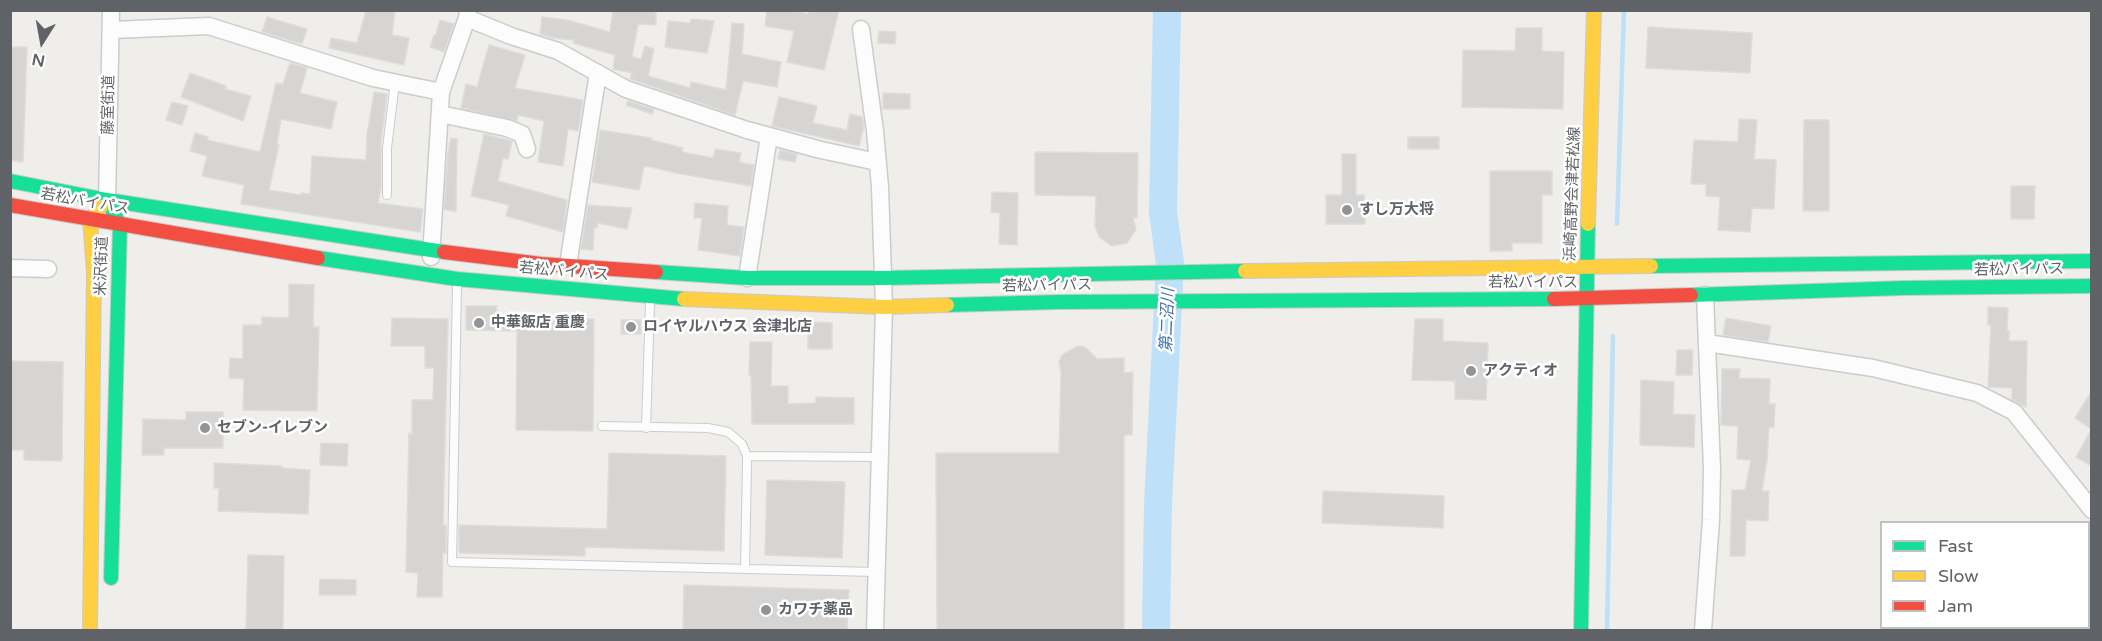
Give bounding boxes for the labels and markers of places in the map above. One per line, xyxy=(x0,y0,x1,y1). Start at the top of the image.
place label: すし万大将 xyxy=(1359,201,1434,219)
marker: すし万大将 xyxy=(1340,203,1354,217)
place label: 中華飯店 重慶 xyxy=(491,314,585,332)
marker: 中華飯店 重慶 xyxy=(472,316,486,330)
place label: ロイヤルハウス 会津北店 xyxy=(643,318,812,336)
marker: ロイヤルハウス 会津北店 xyxy=(624,320,638,334)
place label: アクティオ xyxy=(1483,362,1558,380)
marker: アクティオ xyxy=(1464,364,1478,378)
place label: セブン-イレブン xyxy=(217,419,328,437)
marker: セブン-イレブン xyxy=(198,421,212,435)
place label: カワチ薬品 xyxy=(778,601,853,619)
marker: カワチ薬品 xyxy=(759,603,773,617)

